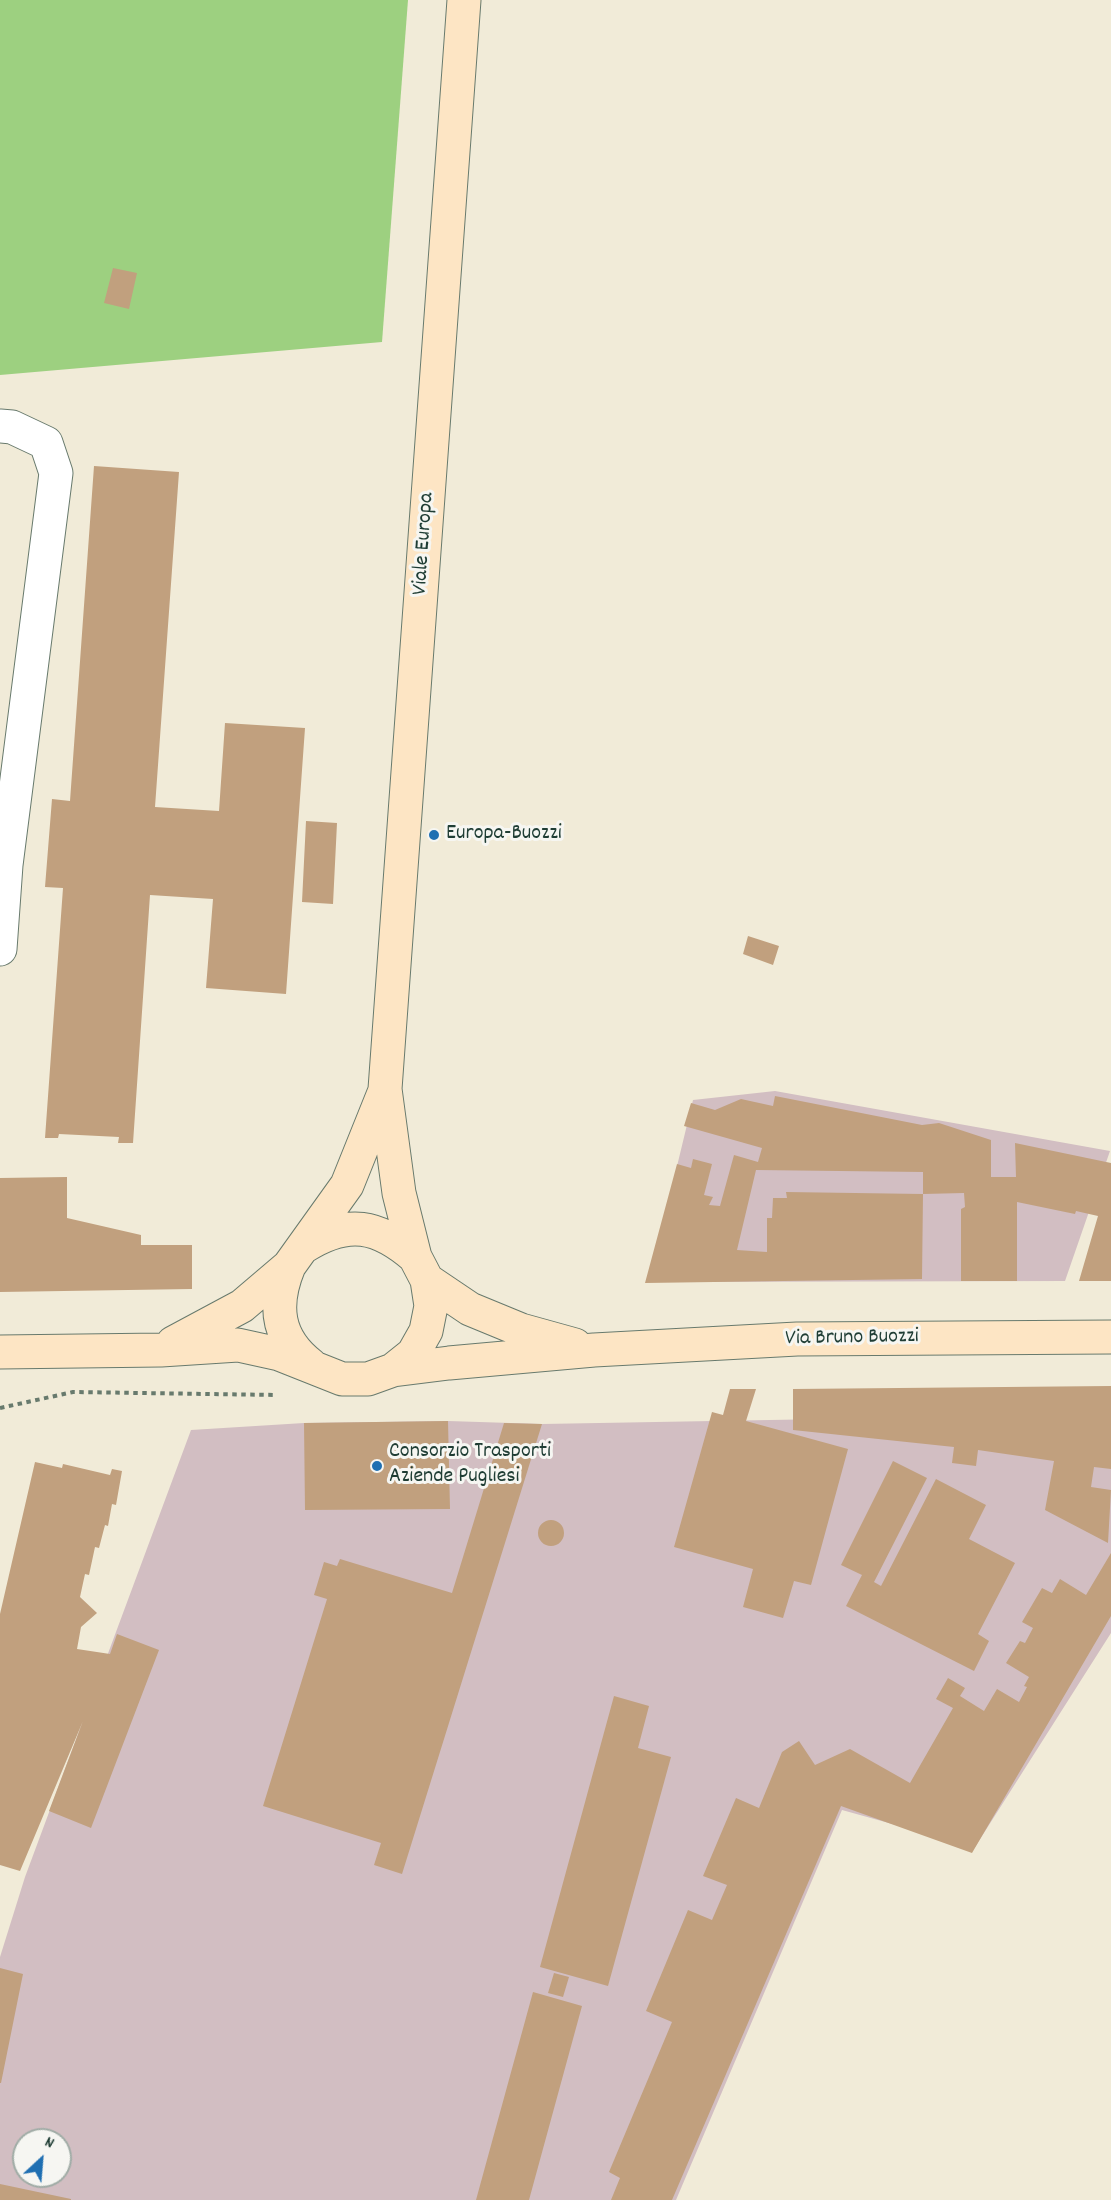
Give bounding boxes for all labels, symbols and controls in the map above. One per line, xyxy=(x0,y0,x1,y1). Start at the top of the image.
street label: Viale Europa xyxy=(408,492,442,596)
place label: Europa-Buozzi xyxy=(446,822,562,848)
marker: Europa-Buozzi xyxy=(427,828,441,842)
street label: Via Bruno Buozzi xyxy=(785,1325,919,1353)
place label: Consorzio Trasporti Aziende Pugliesi xyxy=(389,1440,551,1492)
marker: Consorzio Trasporti Aziende Pugliesi xyxy=(370,1459,384,1473)
north arrow xyxy=(12,2128,72,2188)
text: N xyxy=(41,2131,58,2155)

